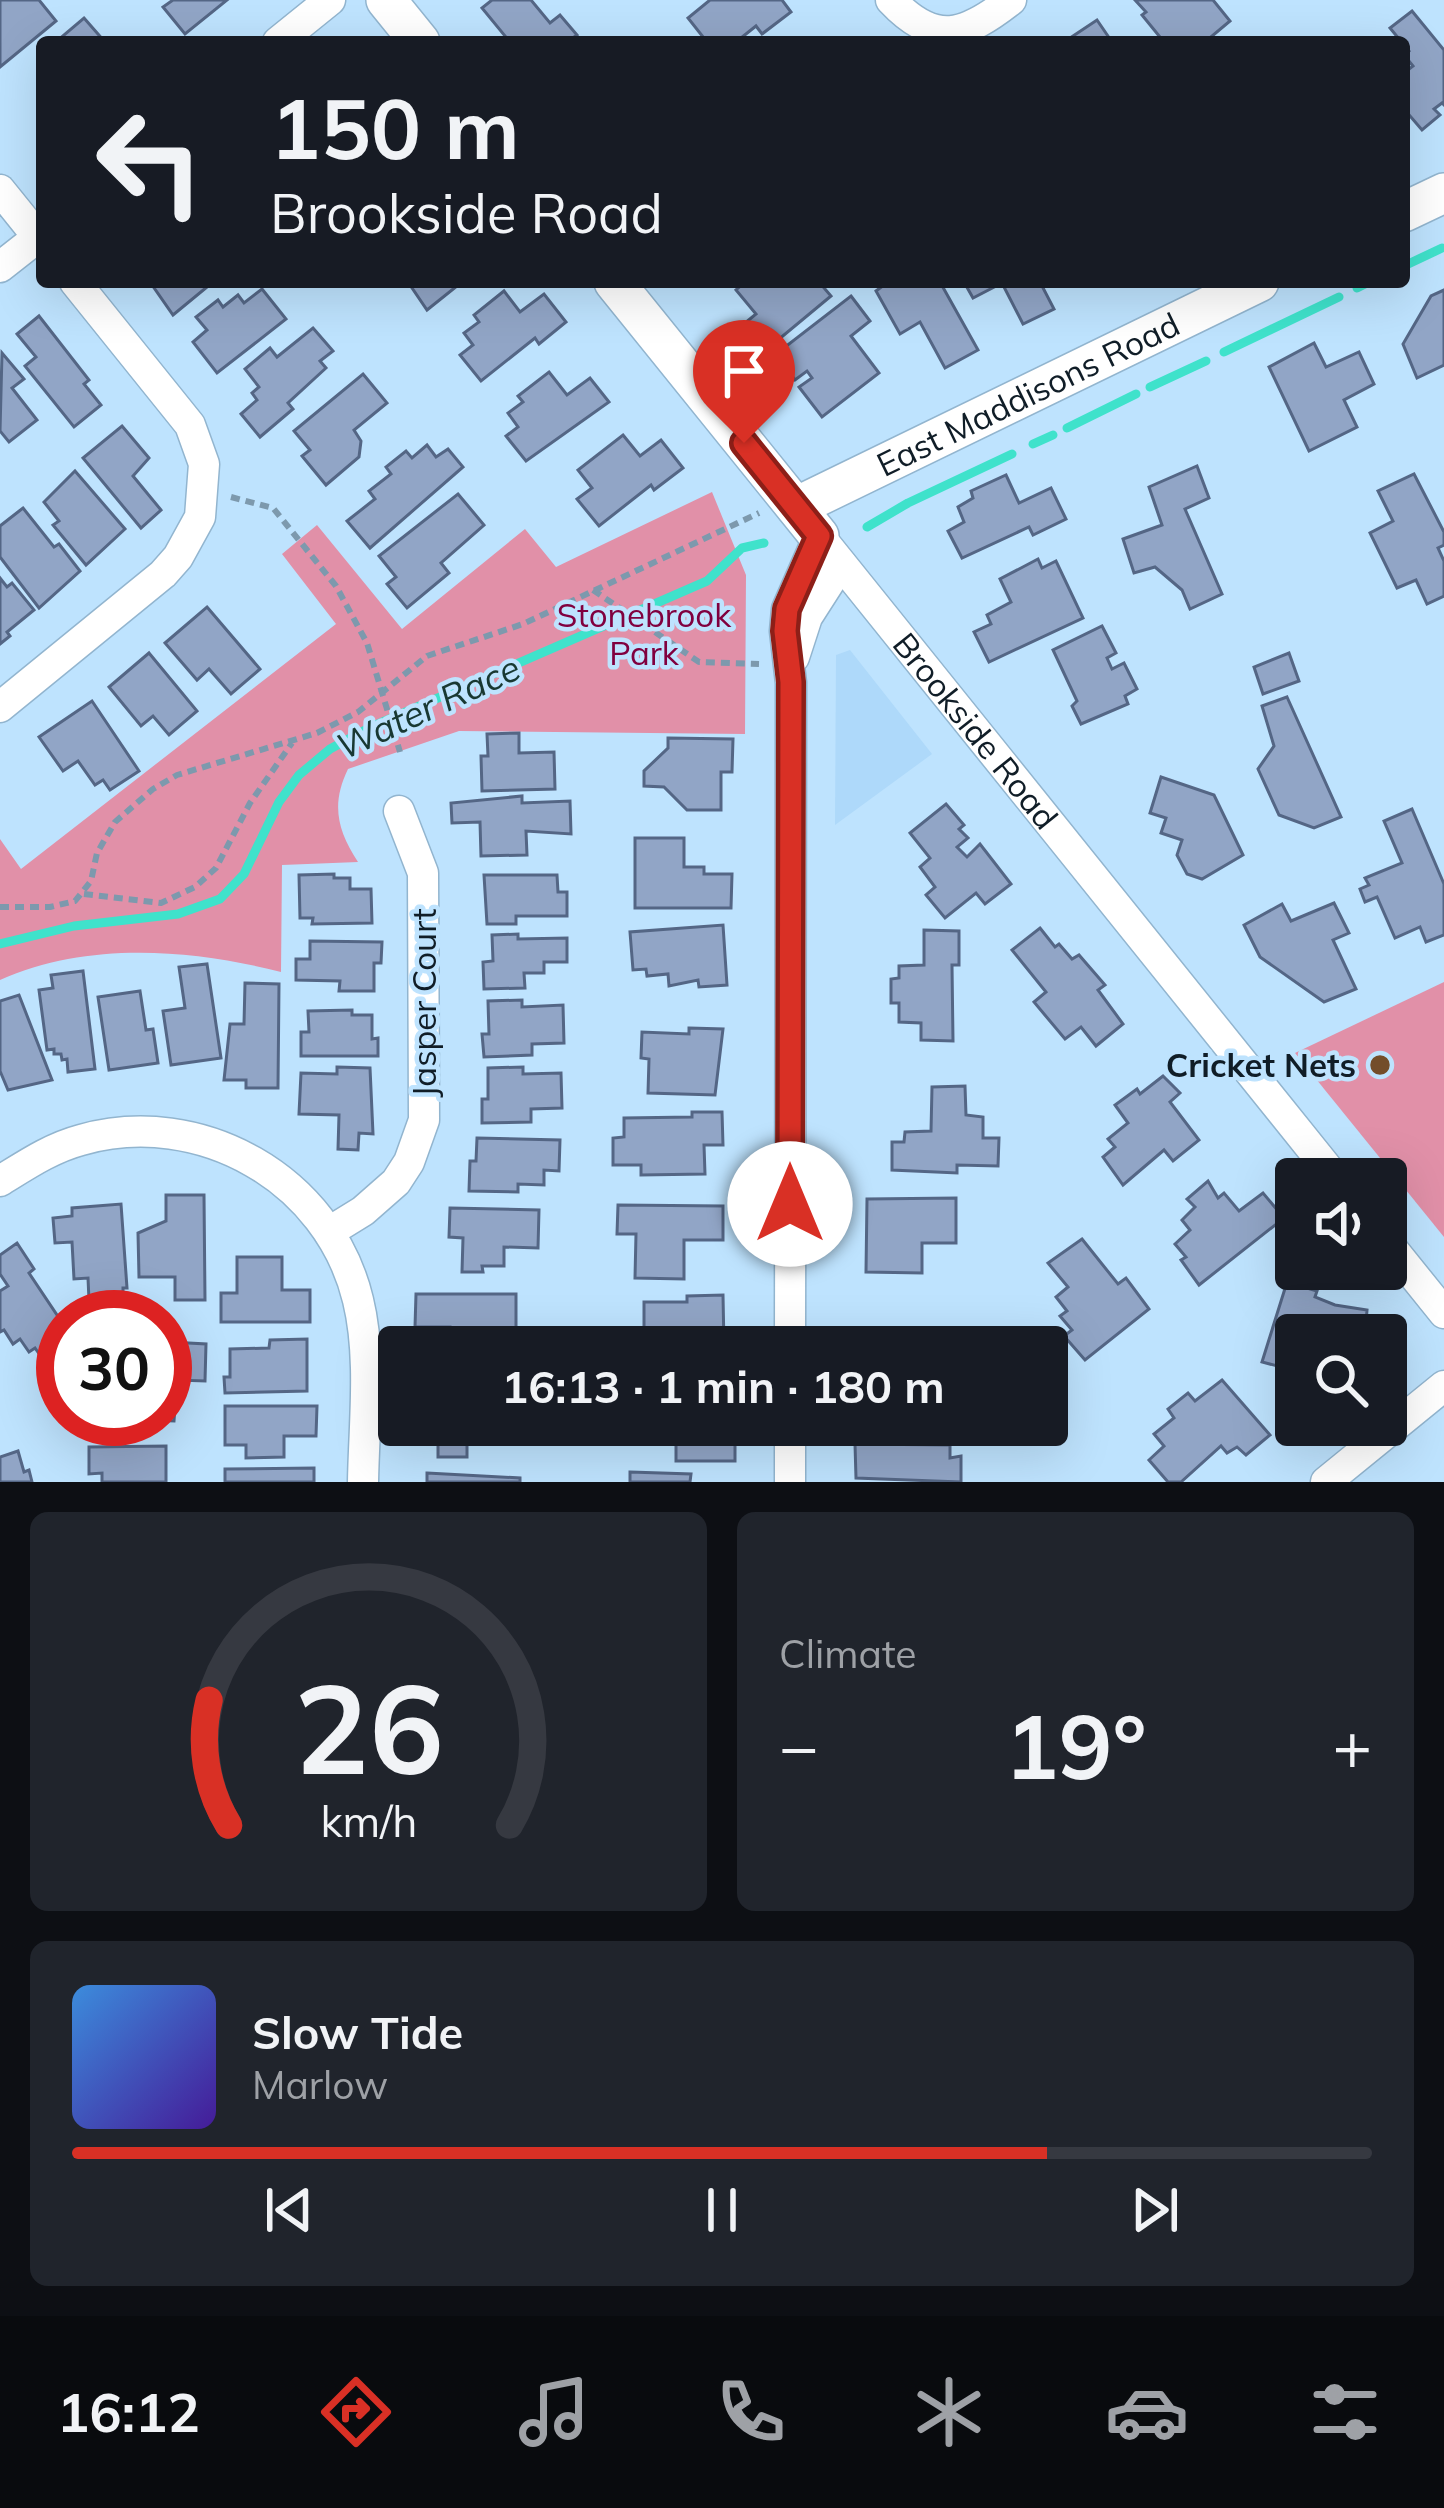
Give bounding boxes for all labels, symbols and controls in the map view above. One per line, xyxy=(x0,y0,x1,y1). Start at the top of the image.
text: 150 m xyxy=(270,75,520,180)
icon: left xyxy=(72,84,228,240)
text: Brookside Road xyxy=(270,179,663,247)
street label: East Maddisons Road xyxy=(870,303,1186,485)
pin xyxy=(693,320,795,443)
icon: arrive xyxy=(711,338,777,404)
park label: Stonebrook Park xyxy=(557,594,732,673)
street label: Brookside Road xyxy=(885,624,1067,837)
water label: Water Race xyxy=(329,644,527,769)
street label: Jasper Court xyxy=(403,908,444,1098)
place label: Cricket Nets xyxy=(1166,1044,1356,1085)
marker: Cricket Nets xyxy=(1367,1052,1393,1078)
position arrow xyxy=(727,1141,853,1267)
map controls xyxy=(1275,1158,1407,1446)
button: sound xyxy=(1275,1158,1407,1290)
speed limit sign: 30 xyxy=(36,1290,192,1446)
button: search xyxy=(1275,1314,1407,1446)
text: 16:13 · 1 min · 180 m xyxy=(501,1358,945,1414)
text: Climate xyxy=(779,1629,917,1678)
text: 26 xyxy=(294,1649,443,1805)
text: 19° xyxy=(1004,1689,1147,1802)
text: − xyxy=(779,1704,819,1787)
text: + xyxy=(1332,1704,1372,1787)
text: km/h xyxy=(320,1793,417,1847)
text: Slow Tide xyxy=(252,2004,463,2060)
text: Marlow xyxy=(252,2060,388,2109)
icon: previous xyxy=(256,2177,322,2243)
icon: pause xyxy=(689,2177,755,2243)
icon: next xyxy=(1122,2177,1188,2243)
icon: directions xyxy=(314,2370,398,2454)
icon: music xyxy=(512,2370,596,2454)
icon: phone xyxy=(709,2370,793,2454)
icon: climate xyxy=(907,2370,991,2454)
icon: car xyxy=(1105,2370,1189,2454)
icon: filters xyxy=(1303,2370,1387,2454)
text: 16:12 xyxy=(57,2378,200,2446)

